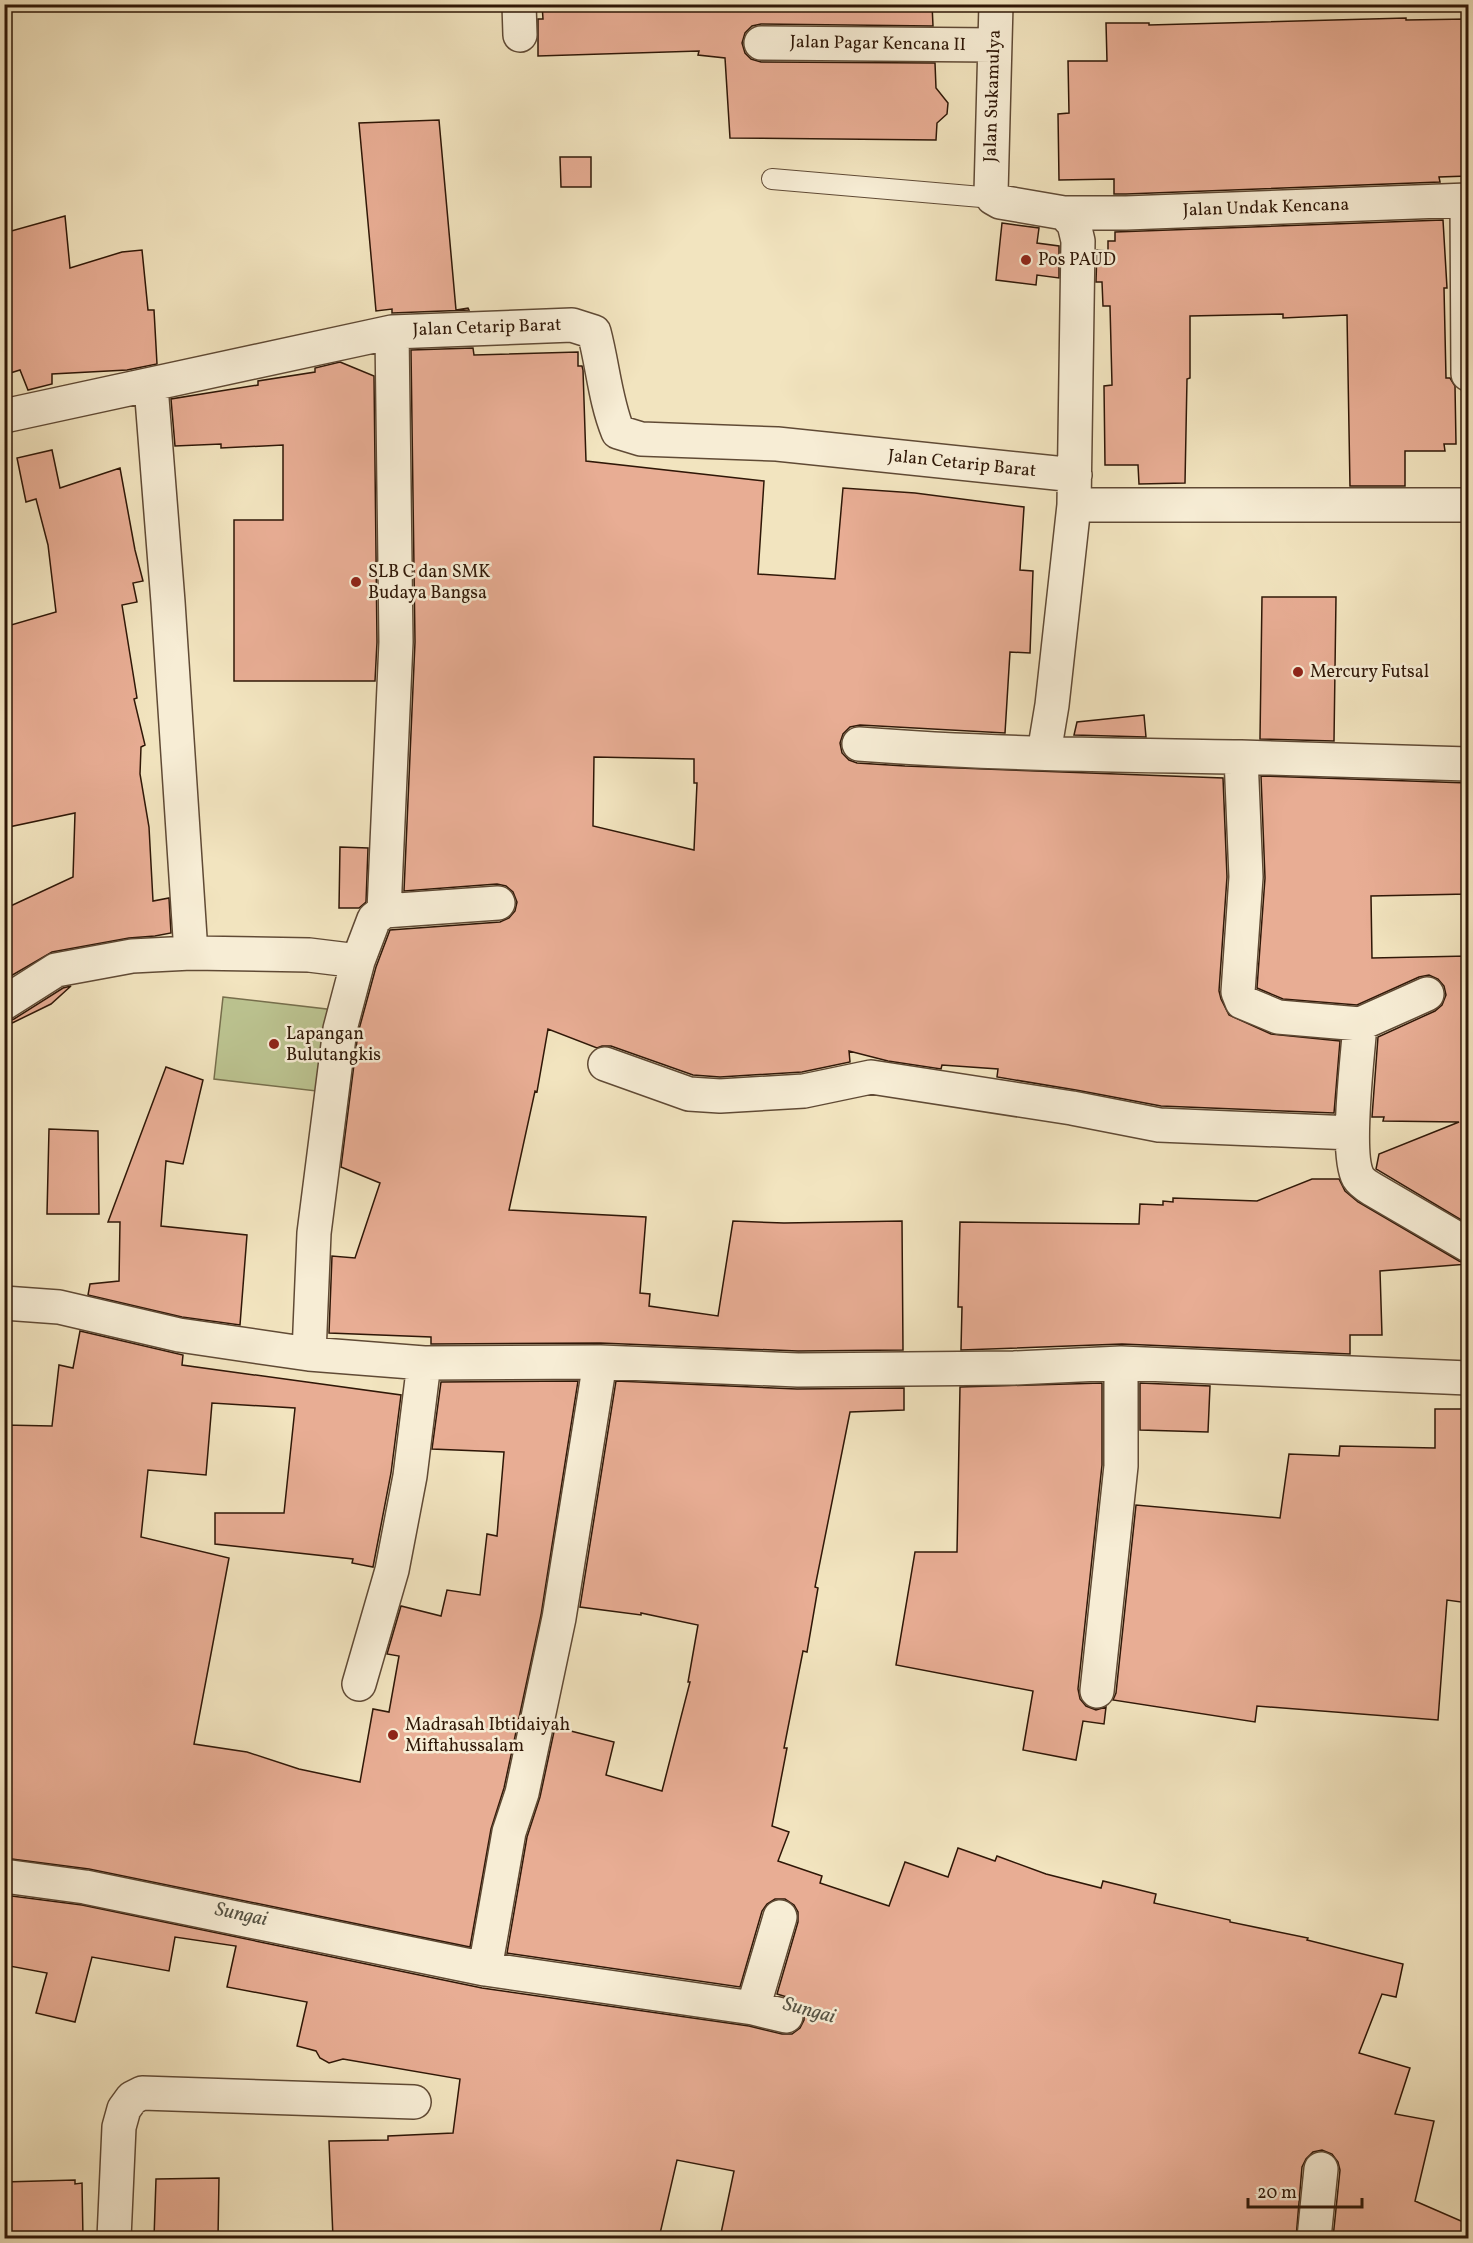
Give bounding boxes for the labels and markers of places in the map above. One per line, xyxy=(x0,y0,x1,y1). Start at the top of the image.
place label: Pos PAUD xyxy=(1038,248,1116,273)
marker: Pos PAUD xyxy=(1019,253,1033,267)
place label: SLB C dan SMK Budaya Bangsa xyxy=(368,560,491,606)
marker: SLB C dan SMK Budaya Bangsa xyxy=(349,575,363,589)
place label: Mercury Futsal xyxy=(1310,660,1429,685)
marker: Mercury Futsal xyxy=(1291,665,1305,679)
place label: Lapangan Bulutangkis xyxy=(286,1022,381,1068)
marker: Lapangan Bulutangkis xyxy=(267,1037,281,1051)
place label: Madrasah Ibtidaiyah Miftahussalam xyxy=(405,1713,571,1759)
marker: Madrasah Ibtidaiyah Miftahussalam xyxy=(386,1728,400,1742)

